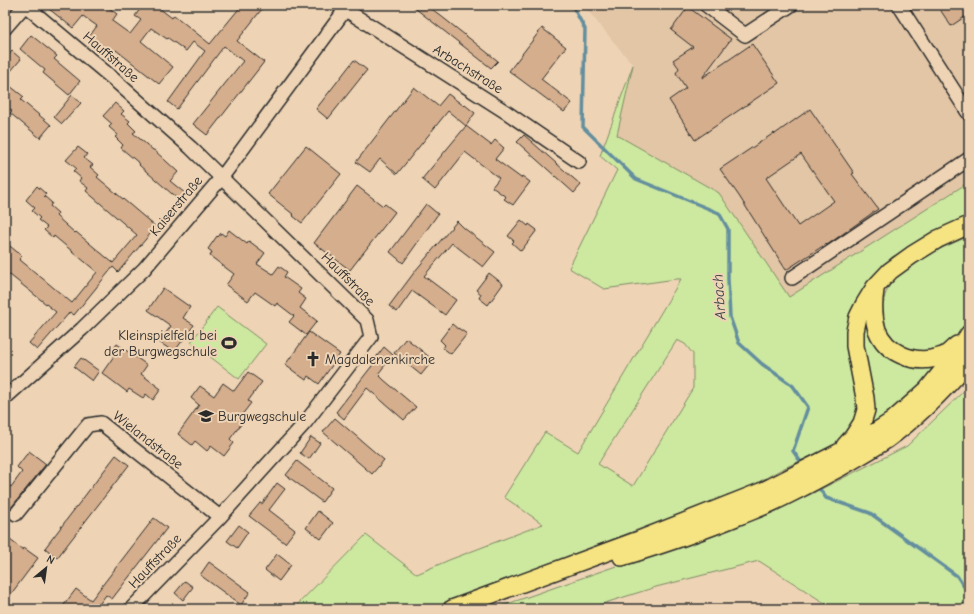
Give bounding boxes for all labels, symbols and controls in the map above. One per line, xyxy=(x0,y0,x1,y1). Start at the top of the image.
street label: Hauffstraße xyxy=(79,28,143,86)
street label: Arbachstraße xyxy=(430,41,506,97)
street label: Kaiserstraße xyxy=(146,172,206,240)
street label: Hauffstraße xyxy=(318,249,378,309)
water label: Arbach xyxy=(708,274,730,321)
place label: Kleinspielfeld bei der Burgwegschule xyxy=(104,327,217,360)
sports icon: Kleinspielfeld bei der Burgwegschule xyxy=(220,334,238,352)
church icon: Magdalenenkirche xyxy=(304,350,322,368)
place label: Magdalenenkirche xyxy=(325,351,435,368)
street label: Wielandstraße xyxy=(109,407,187,473)
school or university icon: Burgwegschule xyxy=(197,407,215,425)
place label: Burgwegschule xyxy=(218,408,306,425)
street label: Hauffstraße xyxy=(125,530,185,592)
north arrow xyxy=(26,548,66,588)
text: N xyxy=(44,552,57,567)

